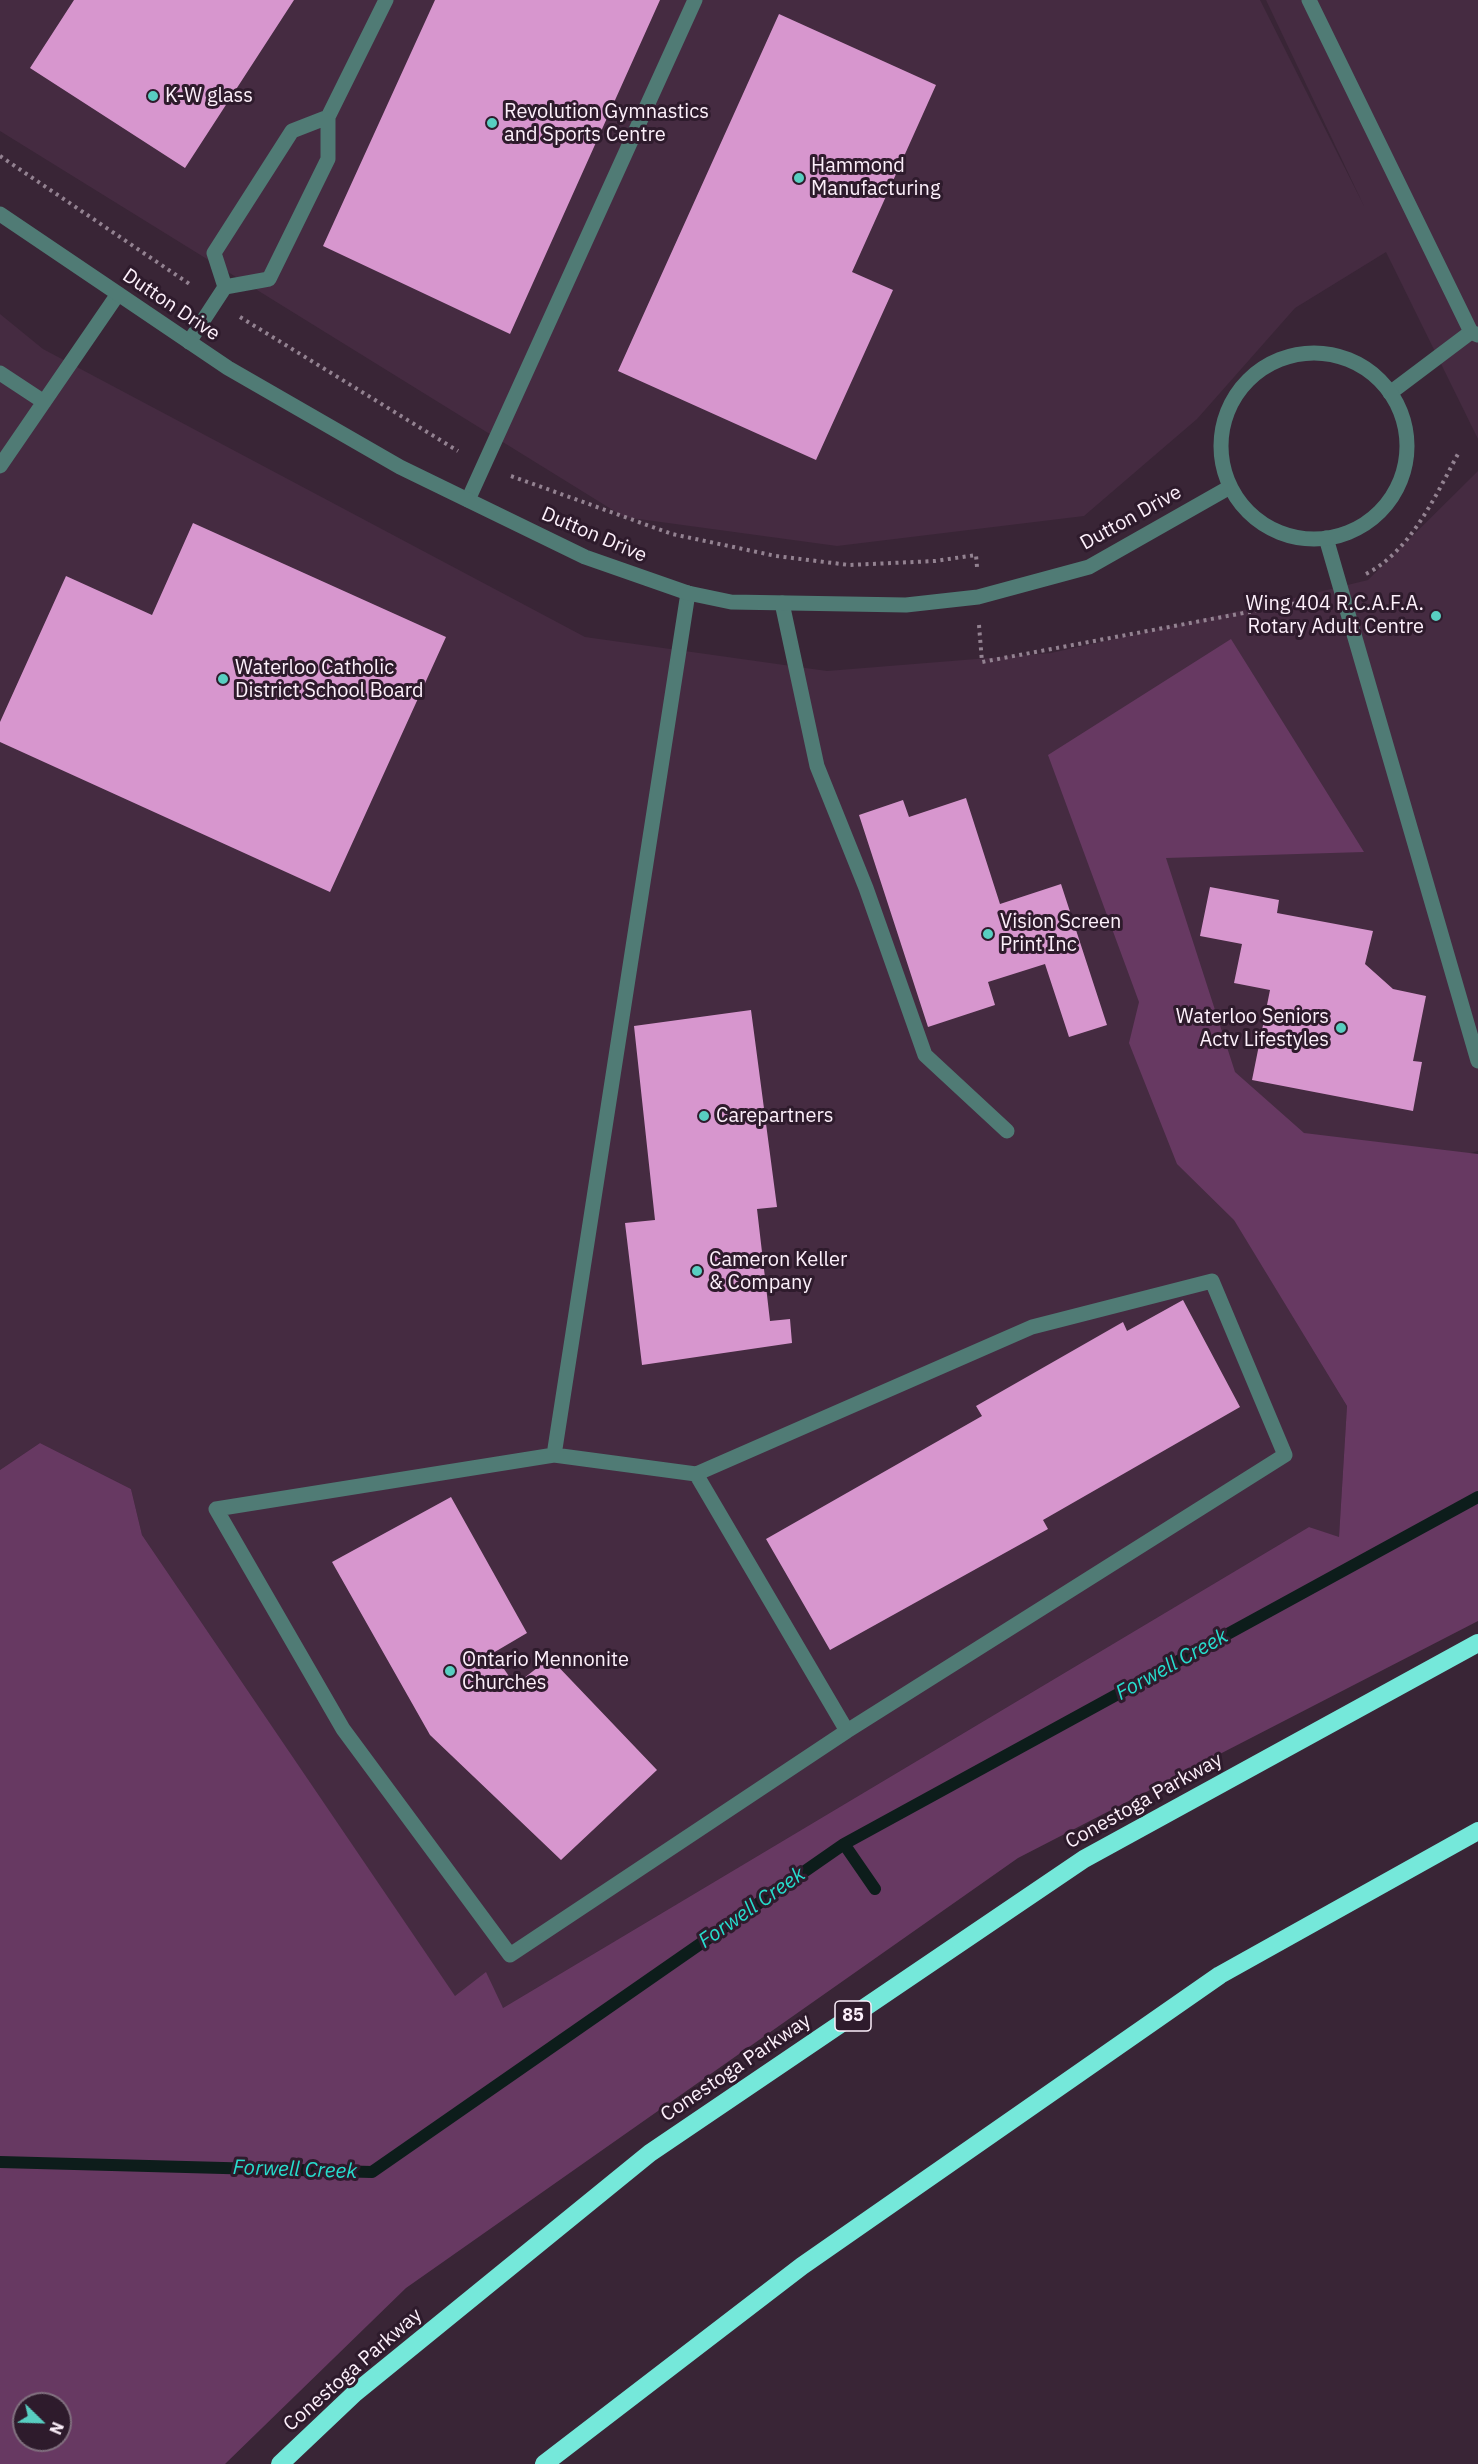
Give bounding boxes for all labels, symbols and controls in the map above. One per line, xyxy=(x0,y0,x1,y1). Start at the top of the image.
place label: K-W glass xyxy=(165,84,253,108)
marker: K-W glass xyxy=(146,89,160,103)
place label: Revolution Gymnastics and Sports Centre xyxy=(504,100,709,147)
marker: Revolution Gymnastics and Sports Centre xyxy=(485,116,499,130)
place label: Hammond Manufacturing xyxy=(811,154,940,201)
marker: Hammond Manufacturing xyxy=(792,171,806,185)
street label: Dutton Drive xyxy=(118,264,224,346)
street label: Dutton Drive xyxy=(1076,480,1186,556)
street label: Dutton Drive xyxy=(538,502,650,568)
place label: Wing 404 R.C.A.F.A. Rotary Adult Centre xyxy=(1246,592,1424,639)
marker: Wing 404 R.C.A.F.A. Rotary Adult Centre xyxy=(1429,609,1443,623)
place label: Waterloo Catholic District School Board xyxy=(235,656,424,703)
marker: Waterloo Catholic District School Board xyxy=(216,672,230,686)
place label: Vision Screen Print Inc xyxy=(1000,910,1121,957)
marker: Vision Screen Print Inc xyxy=(981,927,995,941)
place label: Waterloo Seniors Actv Lifestyles xyxy=(1176,1005,1329,1052)
marker: Waterloo Seniors Actv Lifestyles xyxy=(1334,1021,1348,1035)
place label: Carepartners xyxy=(716,1104,833,1128)
marker: Carepartners xyxy=(697,1109,711,1123)
place label: Cameron Keller & Company xyxy=(709,1248,847,1295)
marker: Cameron Keller & Company xyxy=(690,1264,704,1278)
water label: Forwell Creek xyxy=(1111,1624,1233,1706)
place label: Ontario Mennonite Churches xyxy=(462,1648,629,1695)
marker: Ontario Mennonite Churches xyxy=(443,1664,457,1678)
street label: Conestoga Parkway xyxy=(1061,1748,1227,1854)
water label: Forwell Creek xyxy=(694,1862,810,1954)
road number: 85 xyxy=(835,2001,871,2031)
street label: Conestoga Parkway xyxy=(656,2009,816,2127)
water label: Forwell Creek xyxy=(232,2155,358,2185)
street label: Conestoga Parkway xyxy=(279,2303,427,2437)
north arrow xyxy=(12,2392,72,2452)
text: N xyxy=(45,2419,68,2437)

